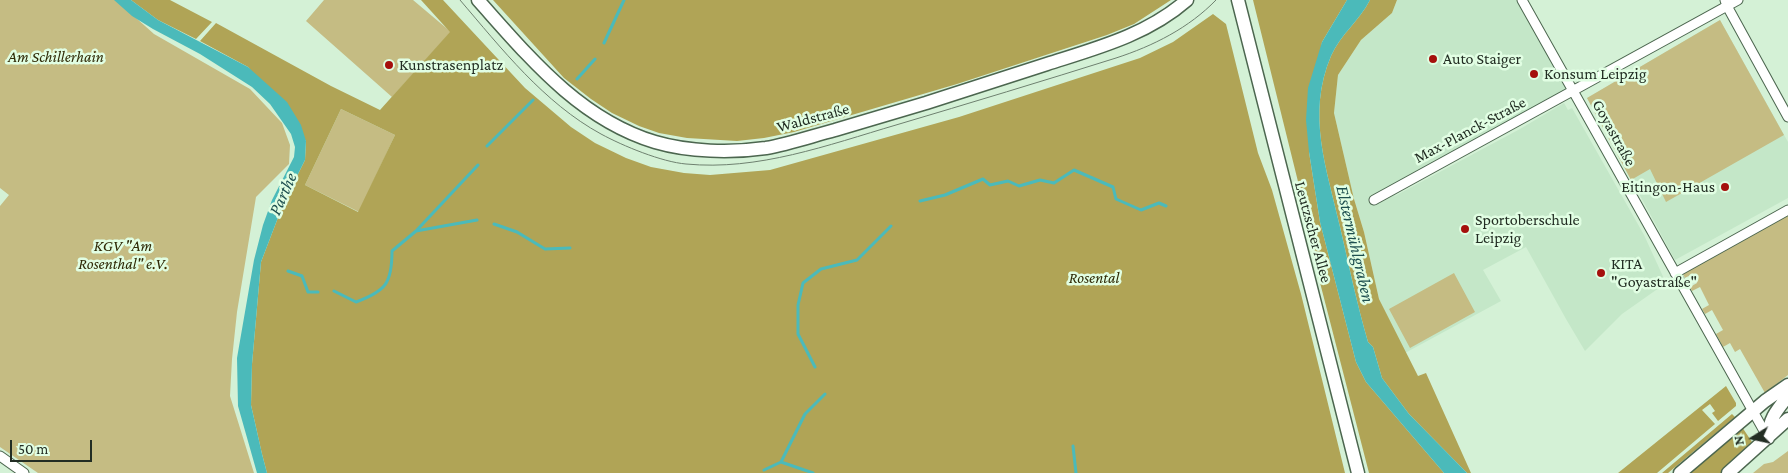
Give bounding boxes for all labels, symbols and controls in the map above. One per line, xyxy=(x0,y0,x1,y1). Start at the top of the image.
park label: Am Schillerhain xyxy=(8,47,104,67)
place label: Auto Staiger xyxy=(1443,49,1521,69)
marker: Auto Staiger xyxy=(1427,53,1439,65)
place label: Kunstrasenplatz xyxy=(399,55,503,75)
marker: Kunstrasenplatz xyxy=(383,59,395,71)
place label: Konsum Leipzig xyxy=(1544,64,1646,84)
marker: Konsum Leipzig xyxy=(1528,68,1540,80)
street label: Max-Planck-Straße xyxy=(1411,93,1529,167)
street label: Goyastraße xyxy=(1588,96,1640,170)
street label: Waldstraße xyxy=(775,99,851,137)
water label: Parthe xyxy=(264,169,302,219)
place label: Eitingon-Haus xyxy=(1621,177,1715,197)
street label: Leutzscher Allee xyxy=(1290,179,1336,285)
marker: Eitingon-Haus xyxy=(1719,181,1731,193)
water label: Elstermühlgraben xyxy=(1331,183,1379,305)
place label: Sportoberschule Leipzig xyxy=(1475,210,1580,248)
marker: Sportoberschule Leipzig xyxy=(1459,223,1471,235)
park label: KGV "Am Rosenthal" e.V. xyxy=(78,236,168,274)
place label: KITA "Goyastraße" xyxy=(1611,254,1697,292)
marker: KITA "Goyastraße" xyxy=(1595,267,1607,279)
park label: Rosental xyxy=(1069,268,1119,288)
north arrow xyxy=(1728,413,1778,463)
scale bar xyxy=(12,430,95,462)
text: N xyxy=(1730,435,1747,447)
text: 50 m xyxy=(18,441,48,457)

